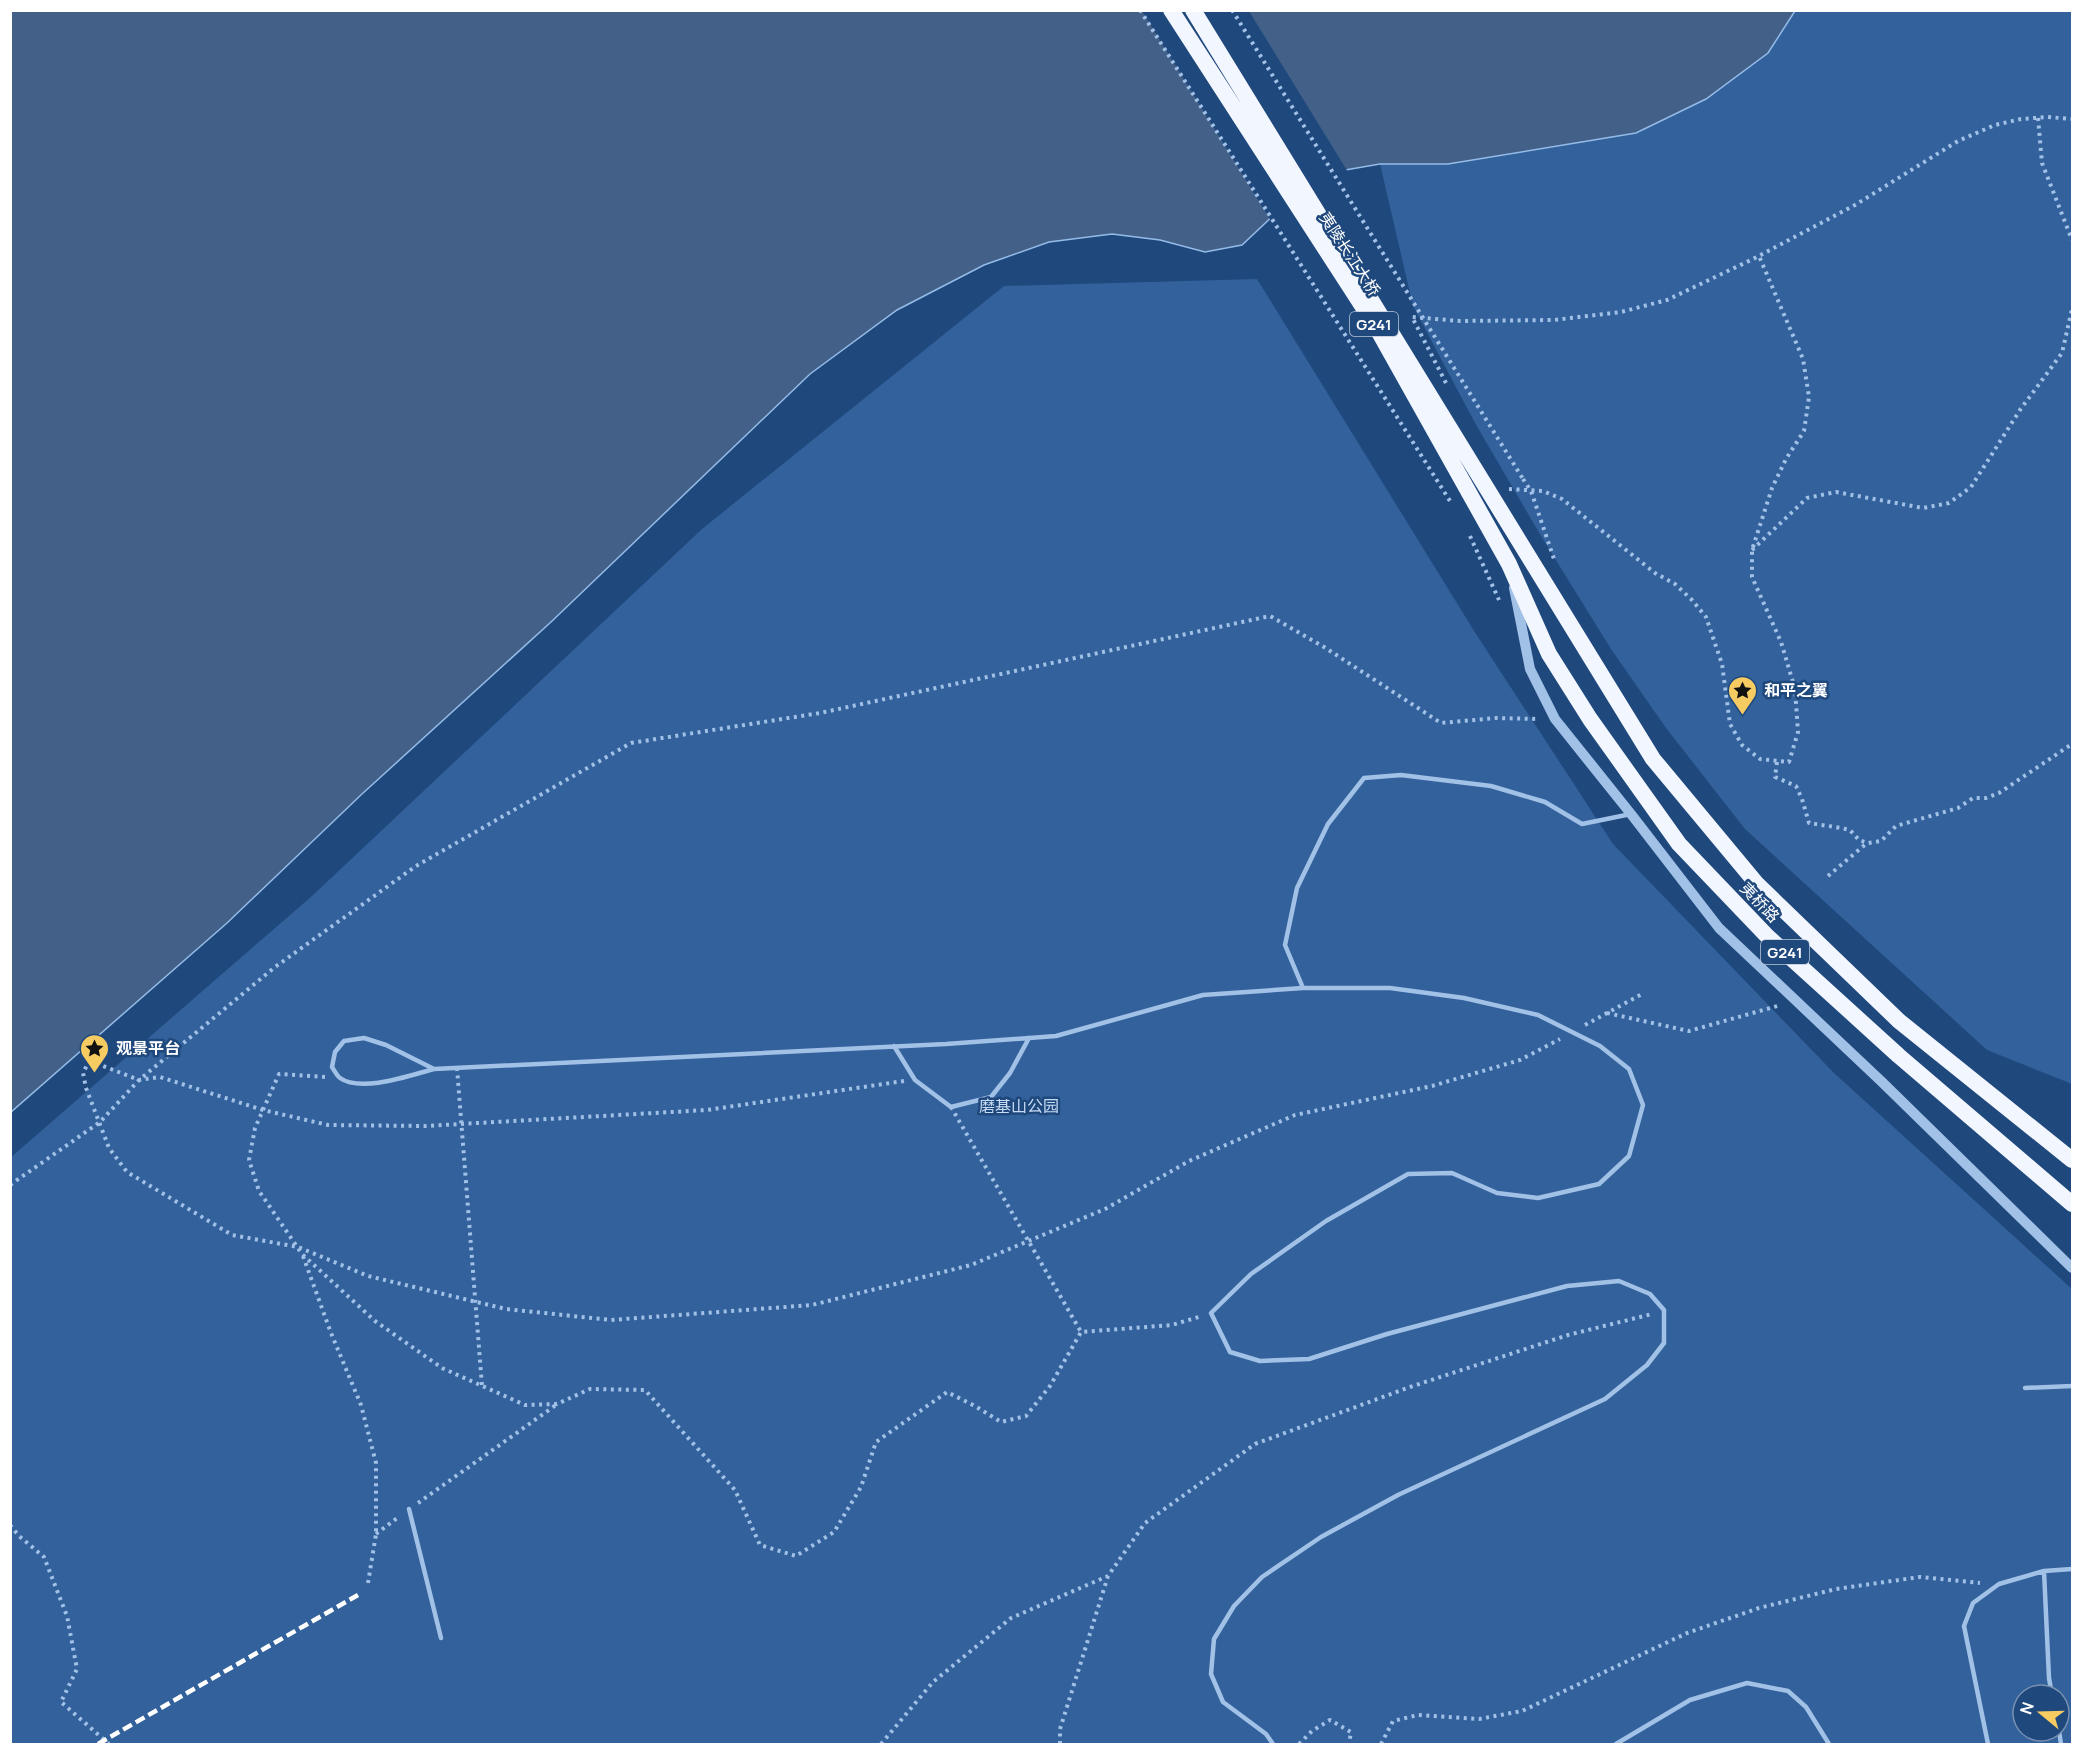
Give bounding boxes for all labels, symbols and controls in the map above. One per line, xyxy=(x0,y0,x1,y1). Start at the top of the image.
street label: 夷陵长江大桥 xyxy=(1315,208,1385,300)
road number: G241 xyxy=(1350,312,1398,336)
place icon: 和平之翼 xyxy=(1727,674,1759,716)
place label: 和平之翼 xyxy=(1764,679,1828,701)
street label: 夷桥路 xyxy=(1735,877,1785,927)
road number: G241 xyxy=(1761,940,1809,964)
place icon: 观景平台 xyxy=(79,1032,111,1074)
place label: 观景平台 xyxy=(116,1037,180,1059)
park label: 磨基山公园 xyxy=(979,1095,1059,1117)
north arrow xyxy=(2011,1683,2071,1743)
text: N xyxy=(2015,1699,2039,1717)

